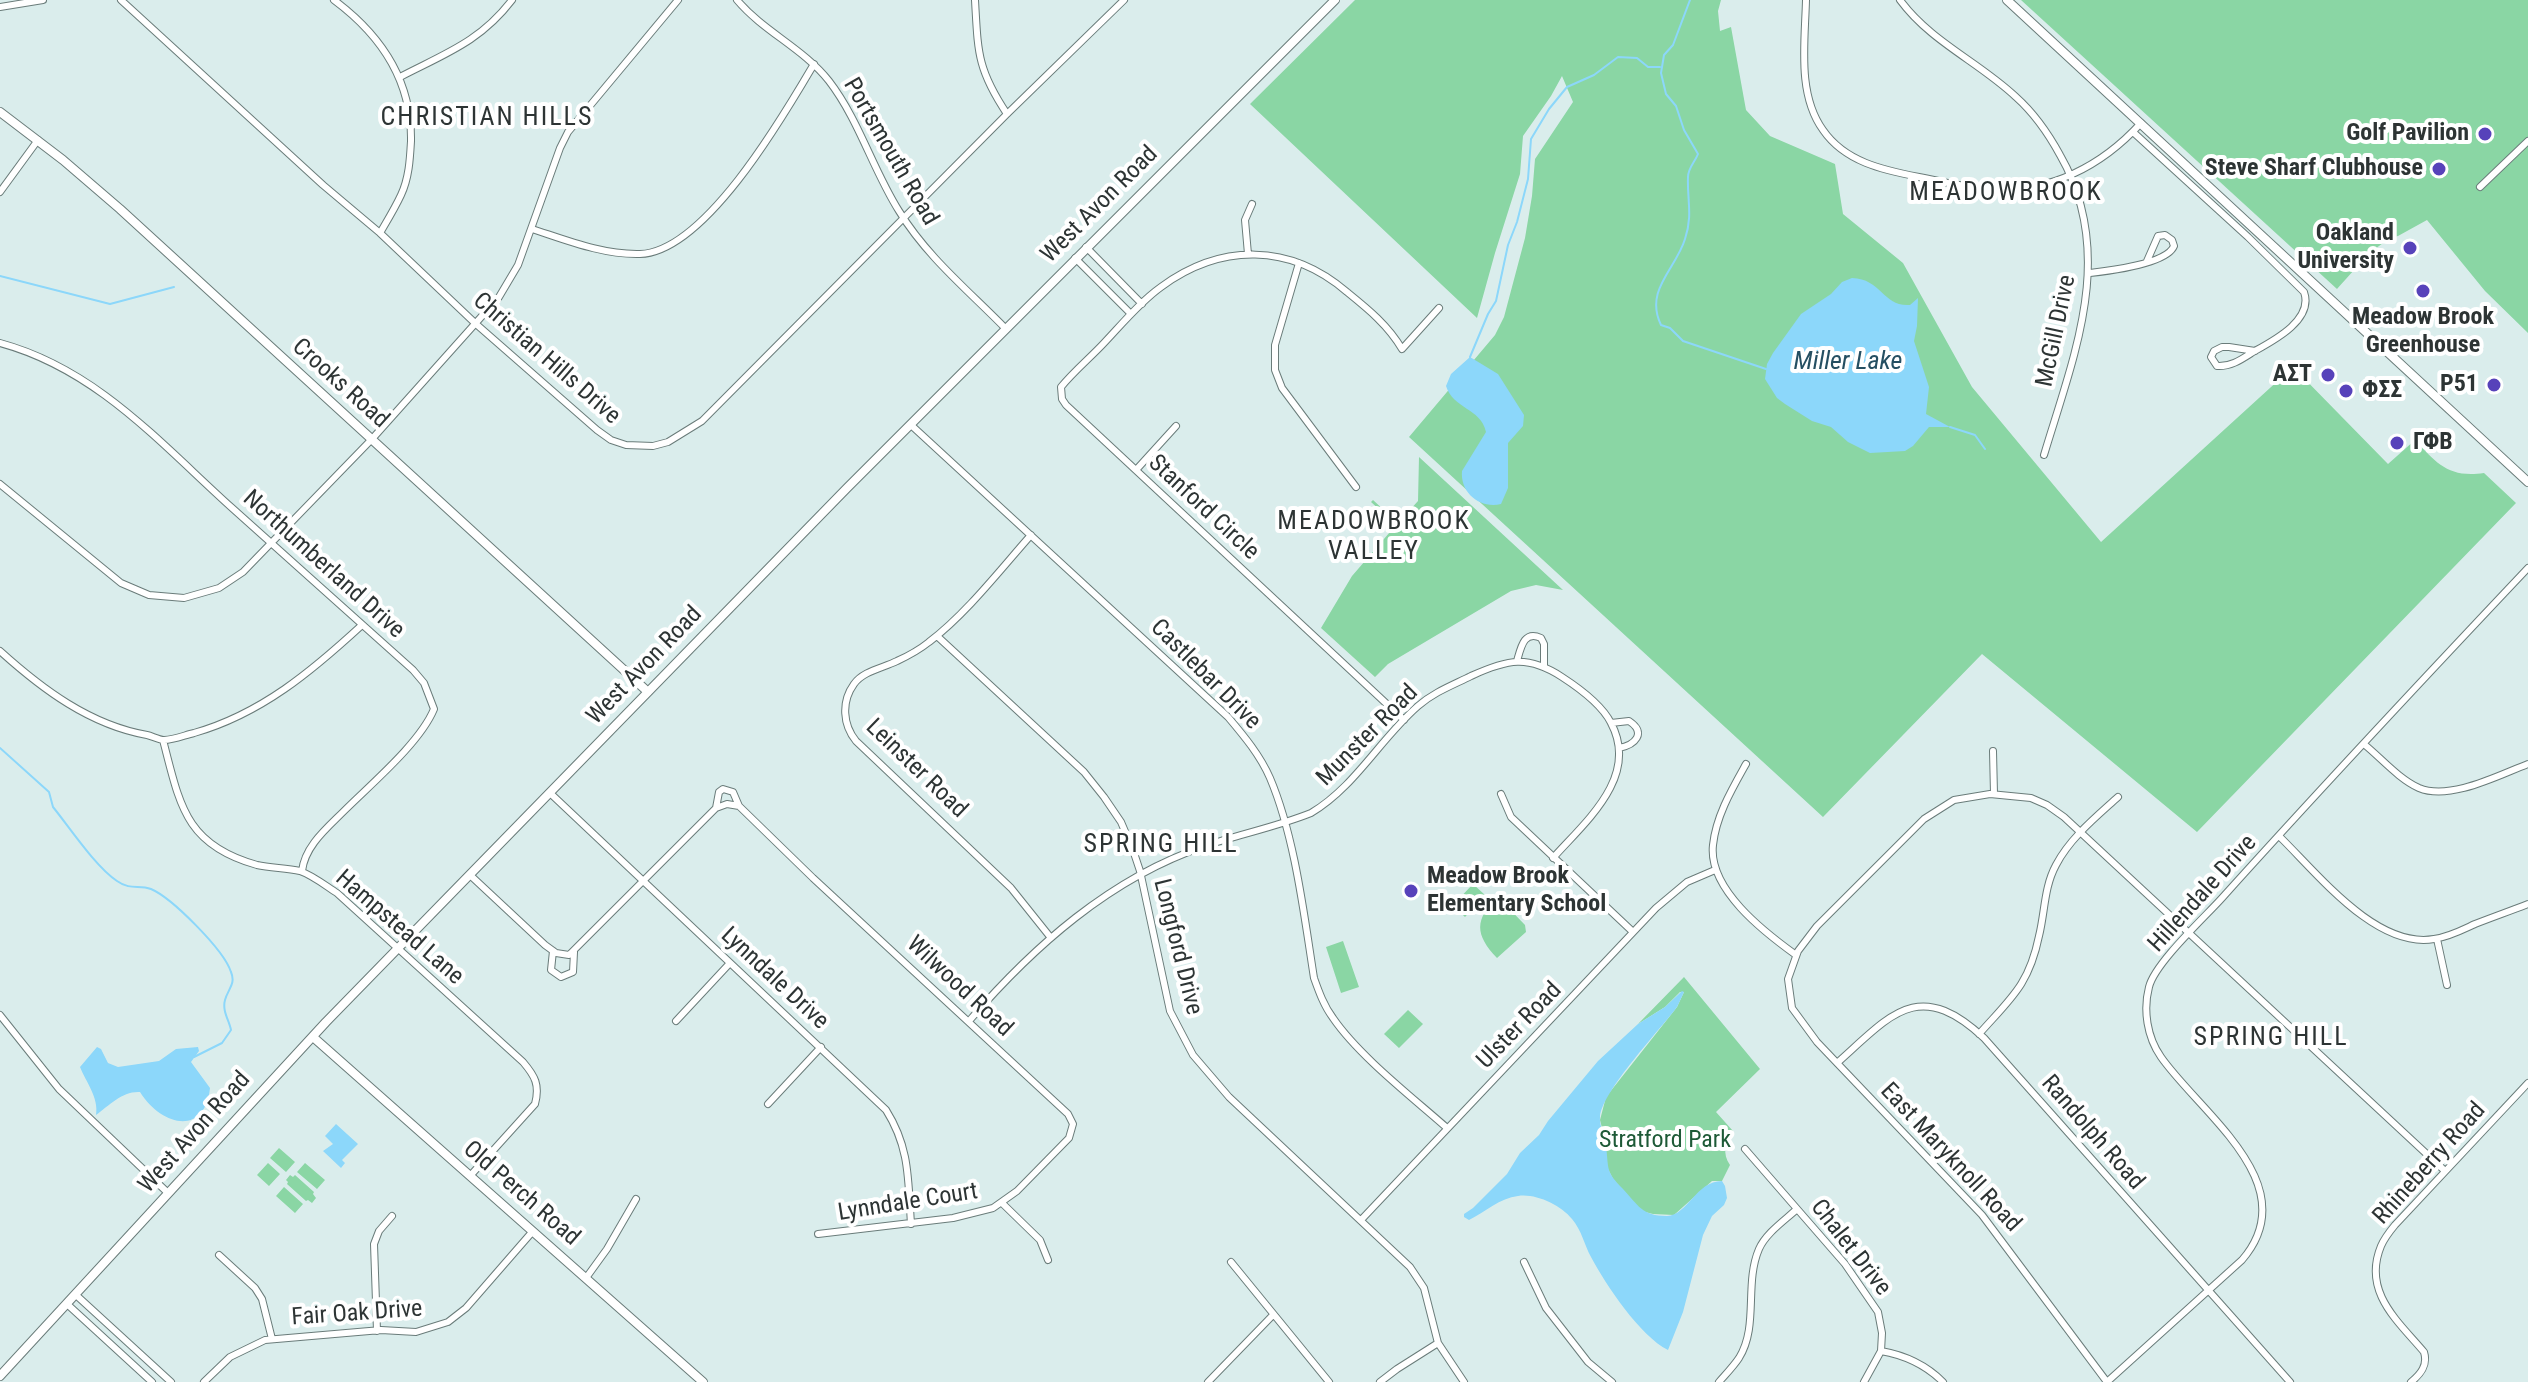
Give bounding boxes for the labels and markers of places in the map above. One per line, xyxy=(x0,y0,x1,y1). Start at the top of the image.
place label: Golf Pavilion xyxy=(2346,120,2469,148)
marker: Golf Pavilion xyxy=(2476,125,2494,143)
place label: Steve Sharf Clubhouse xyxy=(2205,155,2423,183)
marker: Steve Sharf Clubhouse xyxy=(2430,160,2448,178)
place label: Oakland University xyxy=(2297,220,2394,276)
marker: Oakland University xyxy=(2401,239,2419,257)
marker: Meadow Brook Greenhouse xyxy=(2414,282,2432,300)
place label: Meadow Brook Greenhouse xyxy=(2352,304,2494,360)
place label: AΣΤ xyxy=(2273,361,2312,389)
marker: AΣΤ xyxy=(2319,366,2337,384)
place label: P51 xyxy=(2440,371,2478,399)
marker: P51 xyxy=(2485,376,2503,394)
place label: ΦΣΣ xyxy=(2362,377,2402,405)
marker: ΦΣΣ xyxy=(2337,382,2355,400)
place label: ΓΦB xyxy=(2413,429,2453,457)
marker: ΓΦB xyxy=(2388,434,2406,452)
place label: Meadow Brook Elementary School xyxy=(1427,863,1606,919)
marker: Meadow Brook Elementary School xyxy=(1402,882,1420,900)

